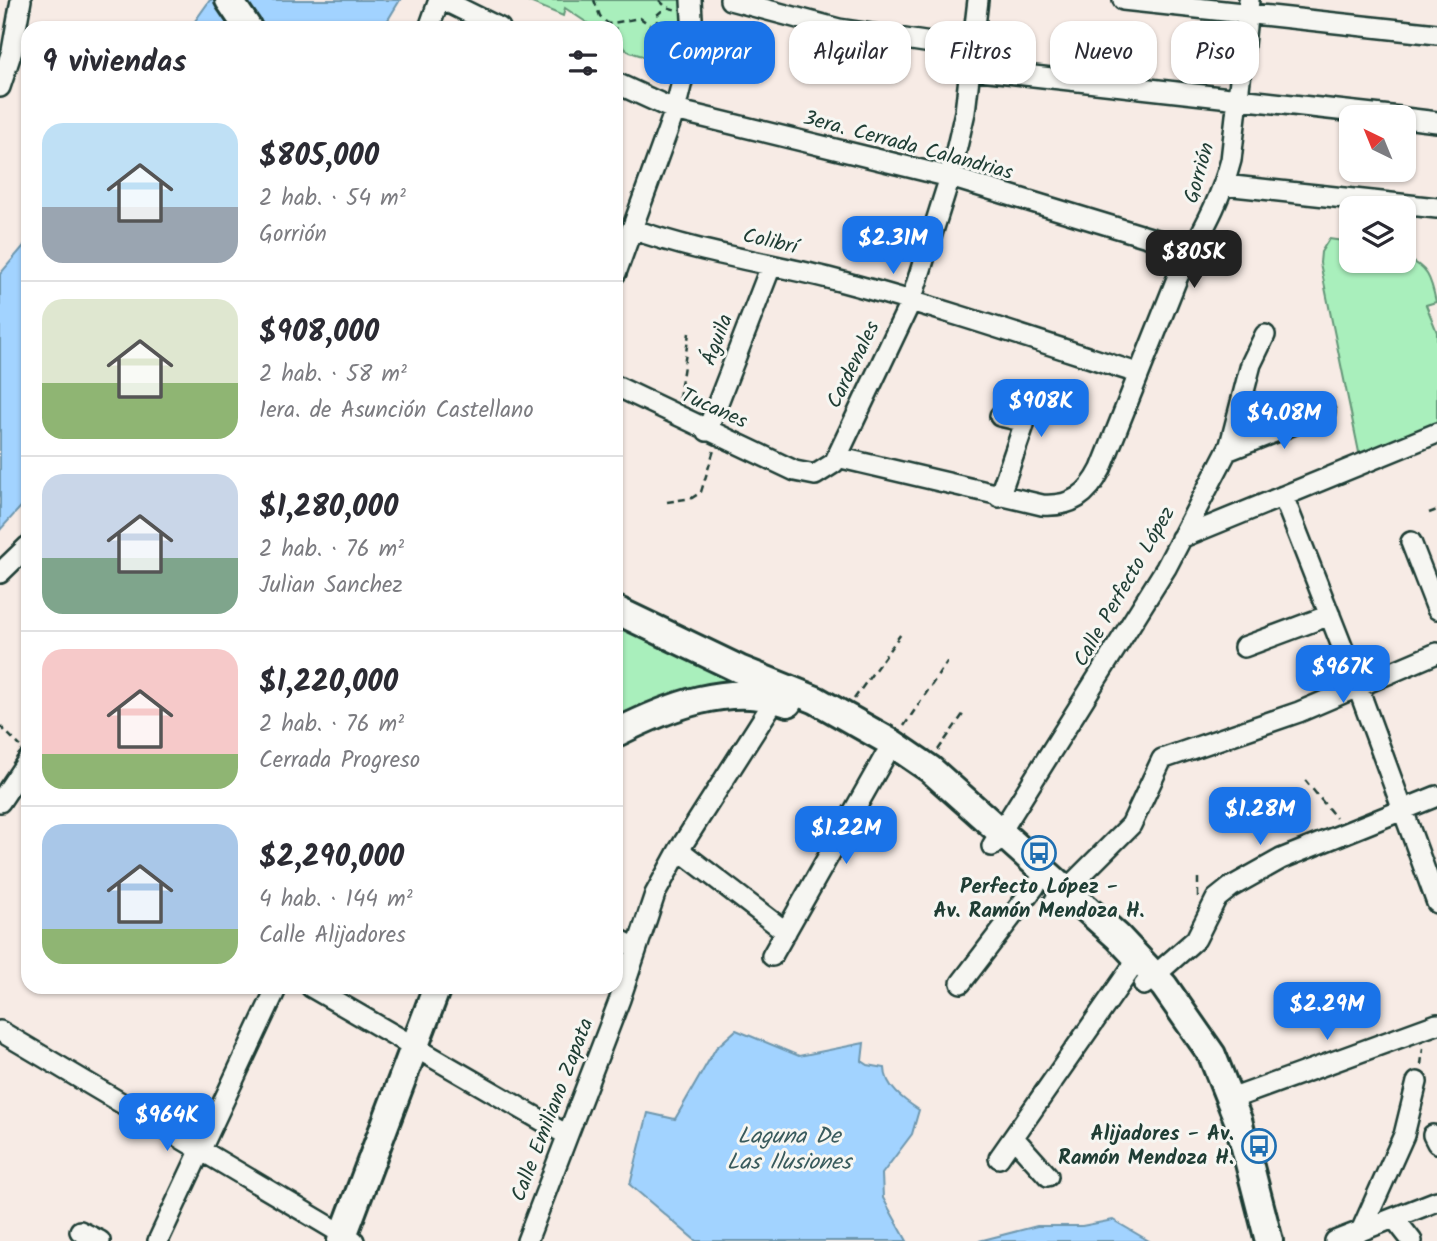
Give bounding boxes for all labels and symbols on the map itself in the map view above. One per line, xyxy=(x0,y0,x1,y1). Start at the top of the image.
street label: 3era. Cerrada Calandrias xyxy=(799,102,1017,190)
north arrow xyxy=(1339,105,1416,182)
street label: Gorrión xyxy=(1176,139,1224,207)
pin: $2.31M xyxy=(836,216,950,276)
street label: Colibrí xyxy=(739,220,804,265)
pin: $805K xyxy=(1145,230,1243,290)
street label: Águila xyxy=(693,309,743,371)
street label: Cardenales xyxy=(819,316,889,414)
street label: Tucanes xyxy=(675,380,753,438)
pin: $908K xyxy=(992,380,1090,439)
pin: $4.08M xyxy=(1227,392,1341,451)
street label: Calle Perfecto López xyxy=(1065,500,1185,674)
pin: $967K xyxy=(1294,646,1392,705)
pin: $1.28M xyxy=(1203,788,1317,847)
pin: $1.22M xyxy=(789,806,903,866)
bus stop icon: Perfecto López - Av. Ramón Mendoza H. xyxy=(1020,834,1058,872)
place label: Perfecto López - Av. Ramón Mendoza H. xyxy=(933,871,1145,928)
pin: $2.29M xyxy=(1270,982,1384,1042)
street label: Calle Emiliano Zapata xyxy=(503,1013,603,1207)
pin: $964K xyxy=(118,1094,216,1153)
place label: Alijadores - Av. Ramón Mendoza H. xyxy=(1058,1118,1234,1175)
water label: Laguna De Las Ilusiones xyxy=(727,1119,853,1181)
bus stop icon: Alijadores - Av. Ramón Mendoza H. xyxy=(1240,1127,1278,1165)

